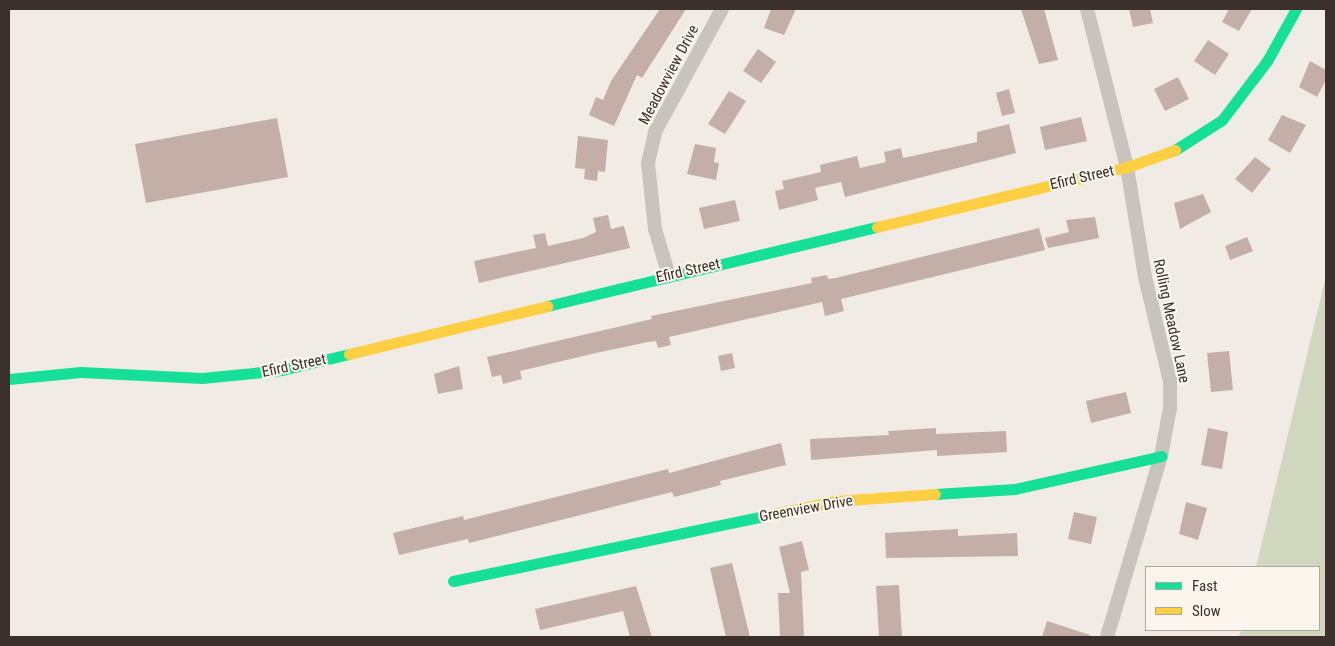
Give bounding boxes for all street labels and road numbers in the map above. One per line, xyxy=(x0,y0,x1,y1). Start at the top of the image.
street label: Meadowview Drive xyxy=(635,22,703,128)
street label: Efird Street xyxy=(1048,162,1116,194)
street label: Efird Street xyxy=(654,255,722,287)
street label: Rolling Meadow Lane xyxy=(1149,257,1193,385)
street label: Efird Street xyxy=(260,350,328,382)
street label: Greenview Drive xyxy=(758,492,854,526)

